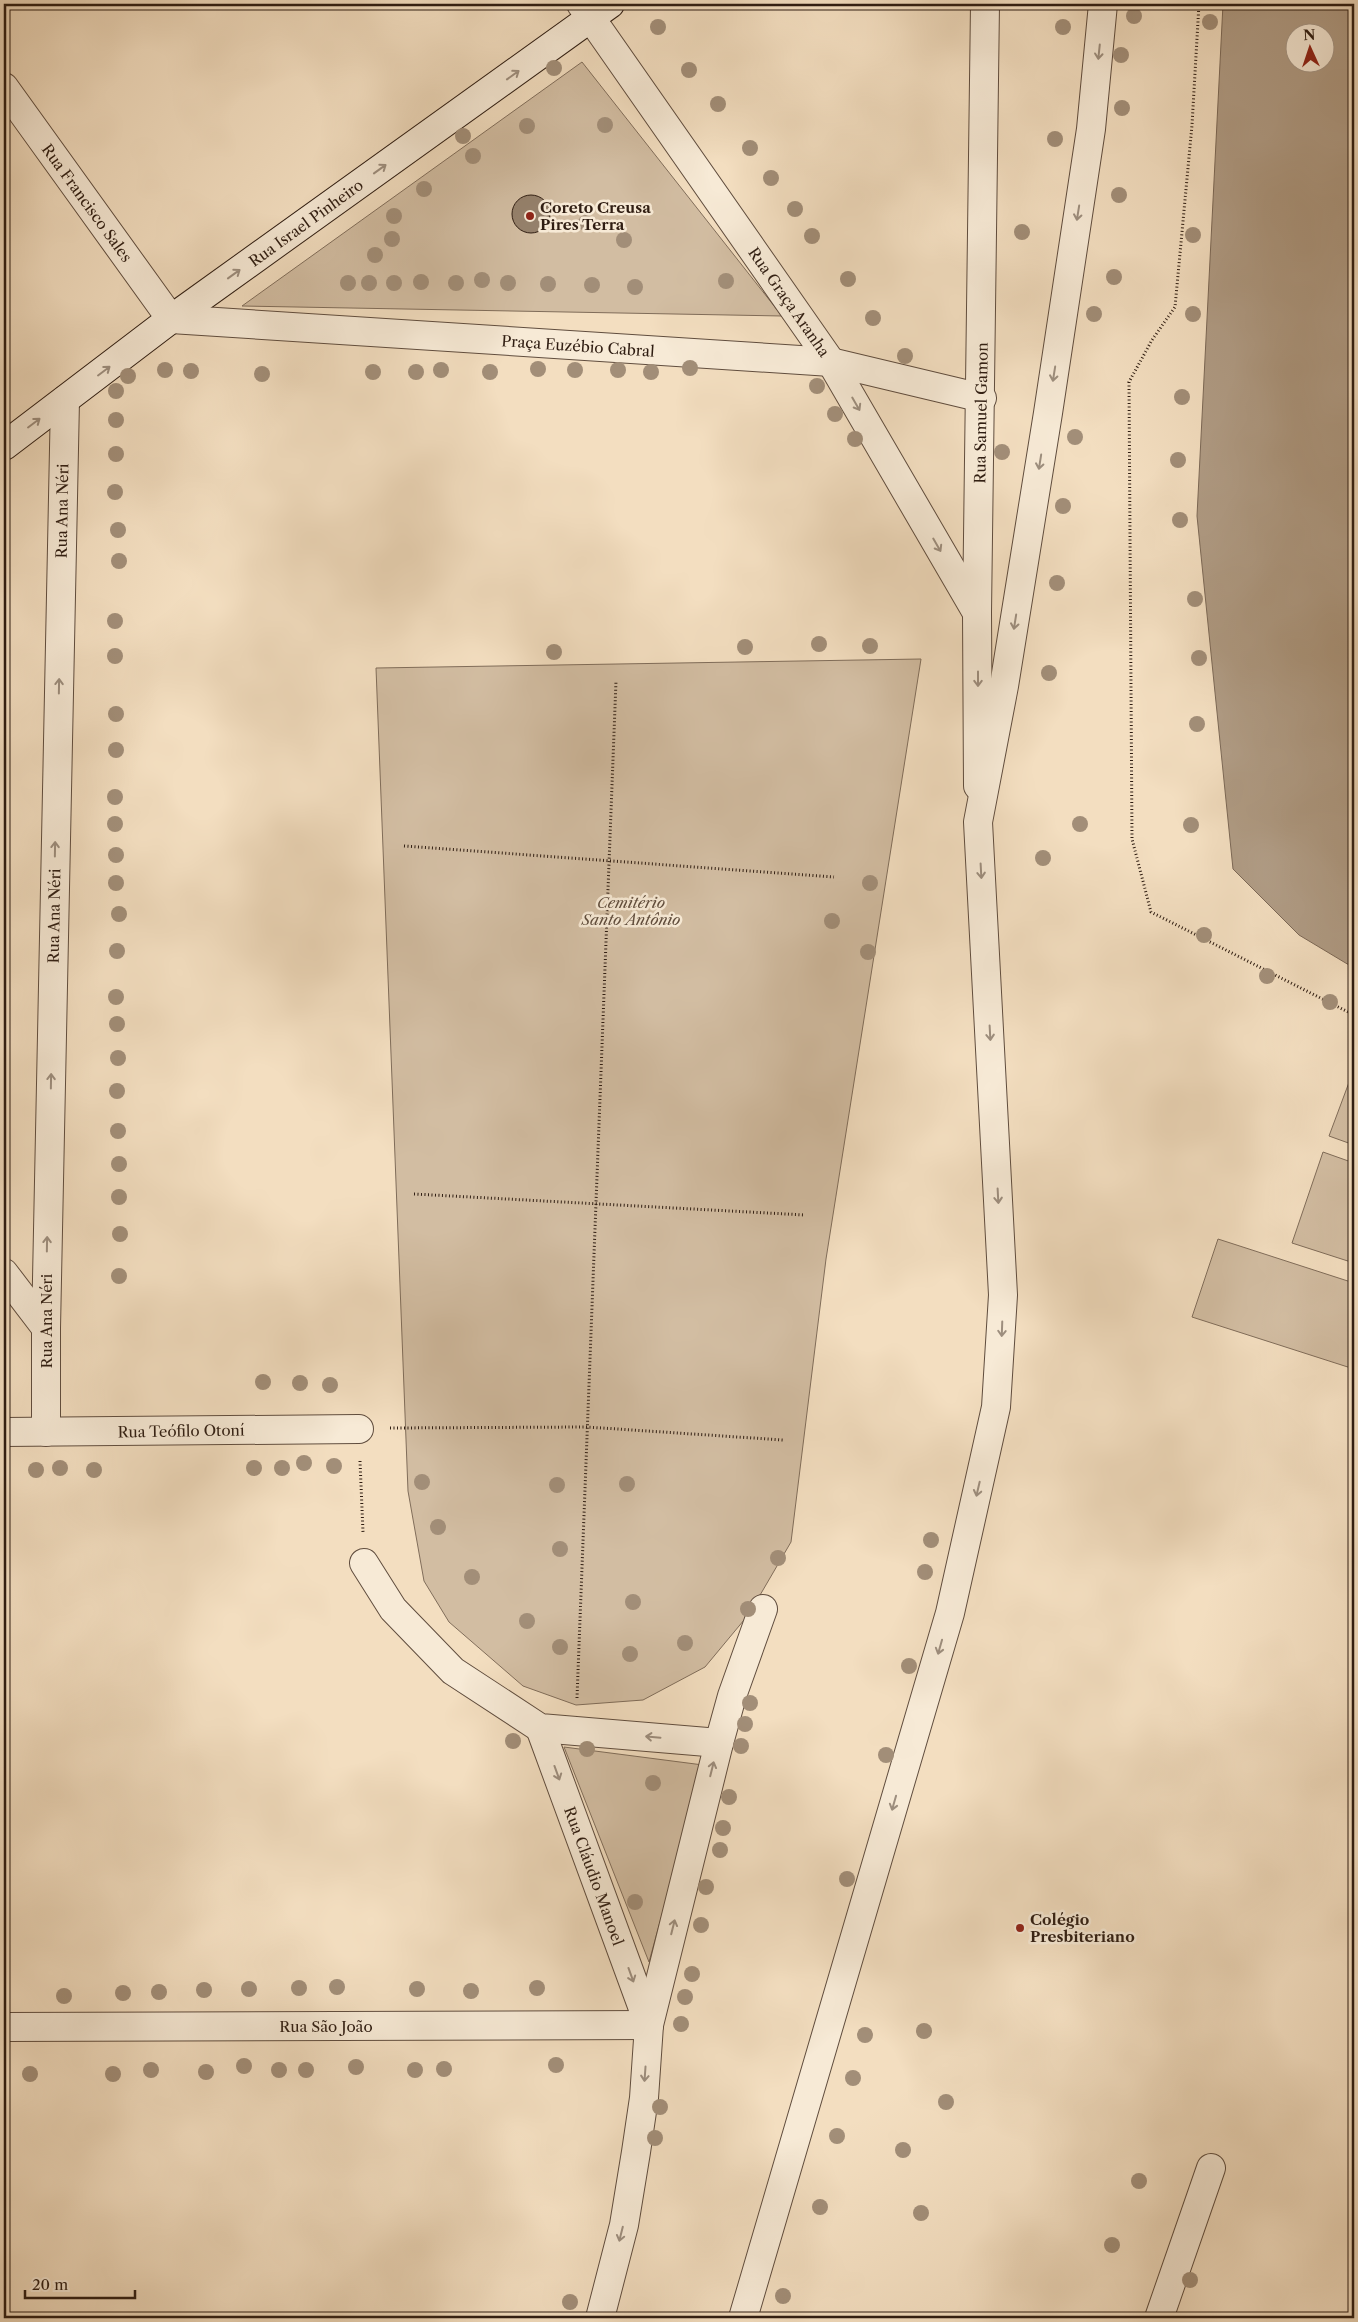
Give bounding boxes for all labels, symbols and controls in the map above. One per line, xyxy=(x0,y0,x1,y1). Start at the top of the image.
north arrow xyxy=(1286,22,1336,72)
text: N xyxy=(1303,26,1316,44)
one-way arrow xyxy=(1094,44,1103,60)
one-way arrow xyxy=(505,70,519,80)
street label: Rua Francisco Sales xyxy=(38,140,136,266)
one-way arrow xyxy=(373,164,387,175)
street label: Rua Israel Pinheiro xyxy=(245,175,367,271)
place label: Coreto Creusa Pires Terra xyxy=(540,198,651,234)
one-way arrow xyxy=(1073,205,1083,221)
marker: Coreto Creusa Pires Terra xyxy=(524,210,536,222)
street label: Rua Graça Aranha xyxy=(744,244,834,360)
one-way arrow xyxy=(227,269,241,279)
street label: Praça Euzébio Cabral xyxy=(501,331,656,361)
street label: Rua Samuel Gamon xyxy=(970,342,992,484)
one-way arrow xyxy=(97,366,111,376)
one-way arrow xyxy=(1049,366,1059,382)
one-way arrow xyxy=(851,397,861,411)
one-way arrow xyxy=(27,418,41,428)
one-way arrow xyxy=(1035,453,1045,469)
street label: Rua Ana Néri xyxy=(52,463,72,559)
one-way arrow xyxy=(933,537,943,551)
one-way arrow xyxy=(1009,614,1019,630)
one-way arrow xyxy=(973,671,983,687)
one-way arrow xyxy=(54,679,64,695)
one-way arrow xyxy=(51,841,60,857)
one-way arrow xyxy=(976,862,986,879)
street label: Rua Ana Néri xyxy=(44,868,64,964)
park label: Cemitério Santo Antônio xyxy=(581,893,680,929)
one-way arrow xyxy=(985,1025,994,1041)
one-way arrow xyxy=(46,1074,56,1090)
one-way arrow xyxy=(993,1187,1003,1203)
one-way arrow xyxy=(43,1236,52,1252)
street label: Rua Ana Néri xyxy=(37,1273,56,1368)
one-way arrow xyxy=(997,1320,1007,1336)
street label: Rua Teófilo Otoní xyxy=(117,1420,245,1442)
one-way arrow xyxy=(973,1480,982,1496)
one-way arrow xyxy=(934,1638,944,1654)
one-way arrow xyxy=(645,1733,661,1742)
one-way arrow xyxy=(708,1761,717,1777)
one-way arrow xyxy=(553,1765,562,1781)
one-way arrow xyxy=(889,1794,899,1810)
street label: Rua Cláudio Manoel xyxy=(560,1804,628,1949)
place label: Colégio Presbiteriano xyxy=(1030,1910,1135,1946)
one-way arrow xyxy=(669,1919,678,1935)
marker: Colégio Presbiteriano xyxy=(1014,1922,1026,1934)
one-way arrow xyxy=(627,1967,636,1983)
street label: Rua São João xyxy=(279,2017,373,2036)
one-way arrow xyxy=(641,2065,650,2081)
one-way arrow xyxy=(616,2226,626,2242)
scale bar xyxy=(25,2267,135,2299)
text: 20 m xyxy=(32,2275,68,2294)

